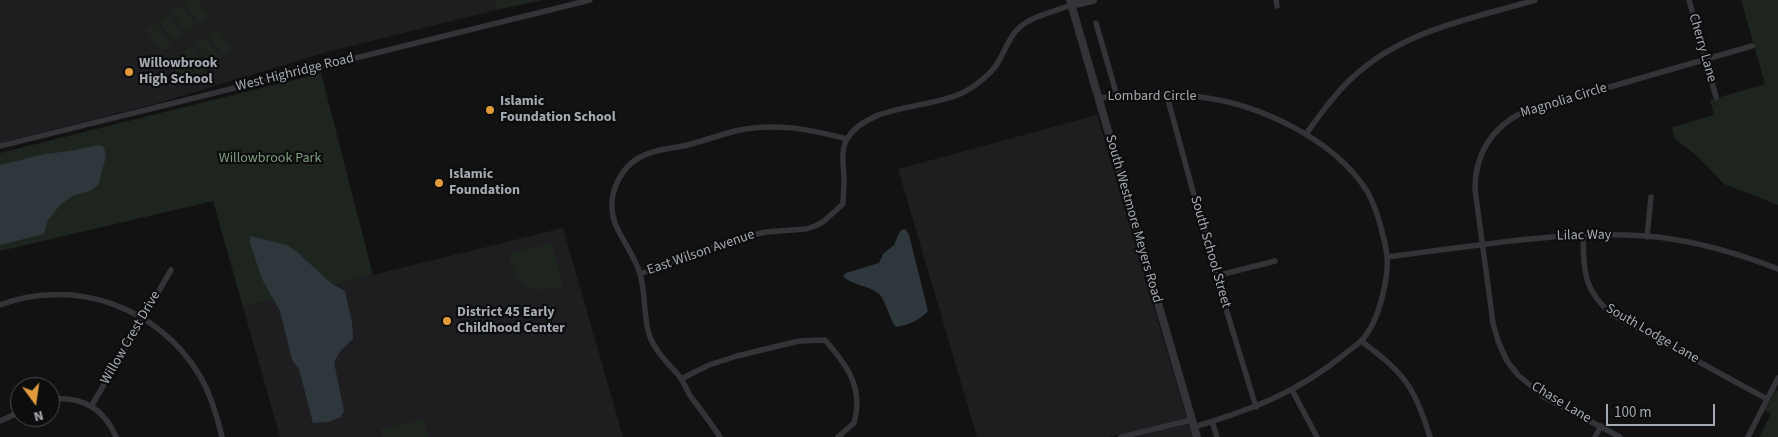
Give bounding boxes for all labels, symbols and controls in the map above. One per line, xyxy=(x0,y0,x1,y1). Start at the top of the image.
street label: Cherry Lane xyxy=(1684,12,1720,84)
street label: West Highridge Road xyxy=(234,50,356,96)
place label: Willowbrook High School xyxy=(139,56,217,88)
marker: Willowbrook High School xyxy=(123,66,135,78)
street label: Magnolia Circle xyxy=(1519,80,1609,122)
street label: Lombard Circle xyxy=(1108,89,1196,105)
place label: Islamic Foundation School xyxy=(500,94,616,126)
marker: Islamic Foundation School xyxy=(484,104,496,116)
street label: South Westmore Meyers Road xyxy=(1101,133,1165,305)
park label: Willowbrook Park xyxy=(219,151,321,167)
place label: Islamic Foundation xyxy=(449,167,520,200)
marker: Islamic Foundation xyxy=(433,177,445,189)
street label: South School Street xyxy=(1186,194,1234,310)
street label: East Wilson Avenue xyxy=(645,227,757,279)
street label: Lilac Way xyxy=(1557,227,1611,245)
street label: Willow Crest Drive xyxy=(97,288,165,388)
street label: South Lodge Lane xyxy=(1602,301,1702,367)
place label: District 45 Early Childhood Center xyxy=(457,305,565,338)
marker: District 45 Early Childhood Center xyxy=(441,315,453,327)
north arrow xyxy=(10,377,60,427)
street label: Chase Lane xyxy=(1528,379,1594,427)
scale bar xyxy=(1608,394,1717,426)
text: 100 m xyxy=(1614,402,1652,423)
text: N xyxy=(31,405,45,426)

